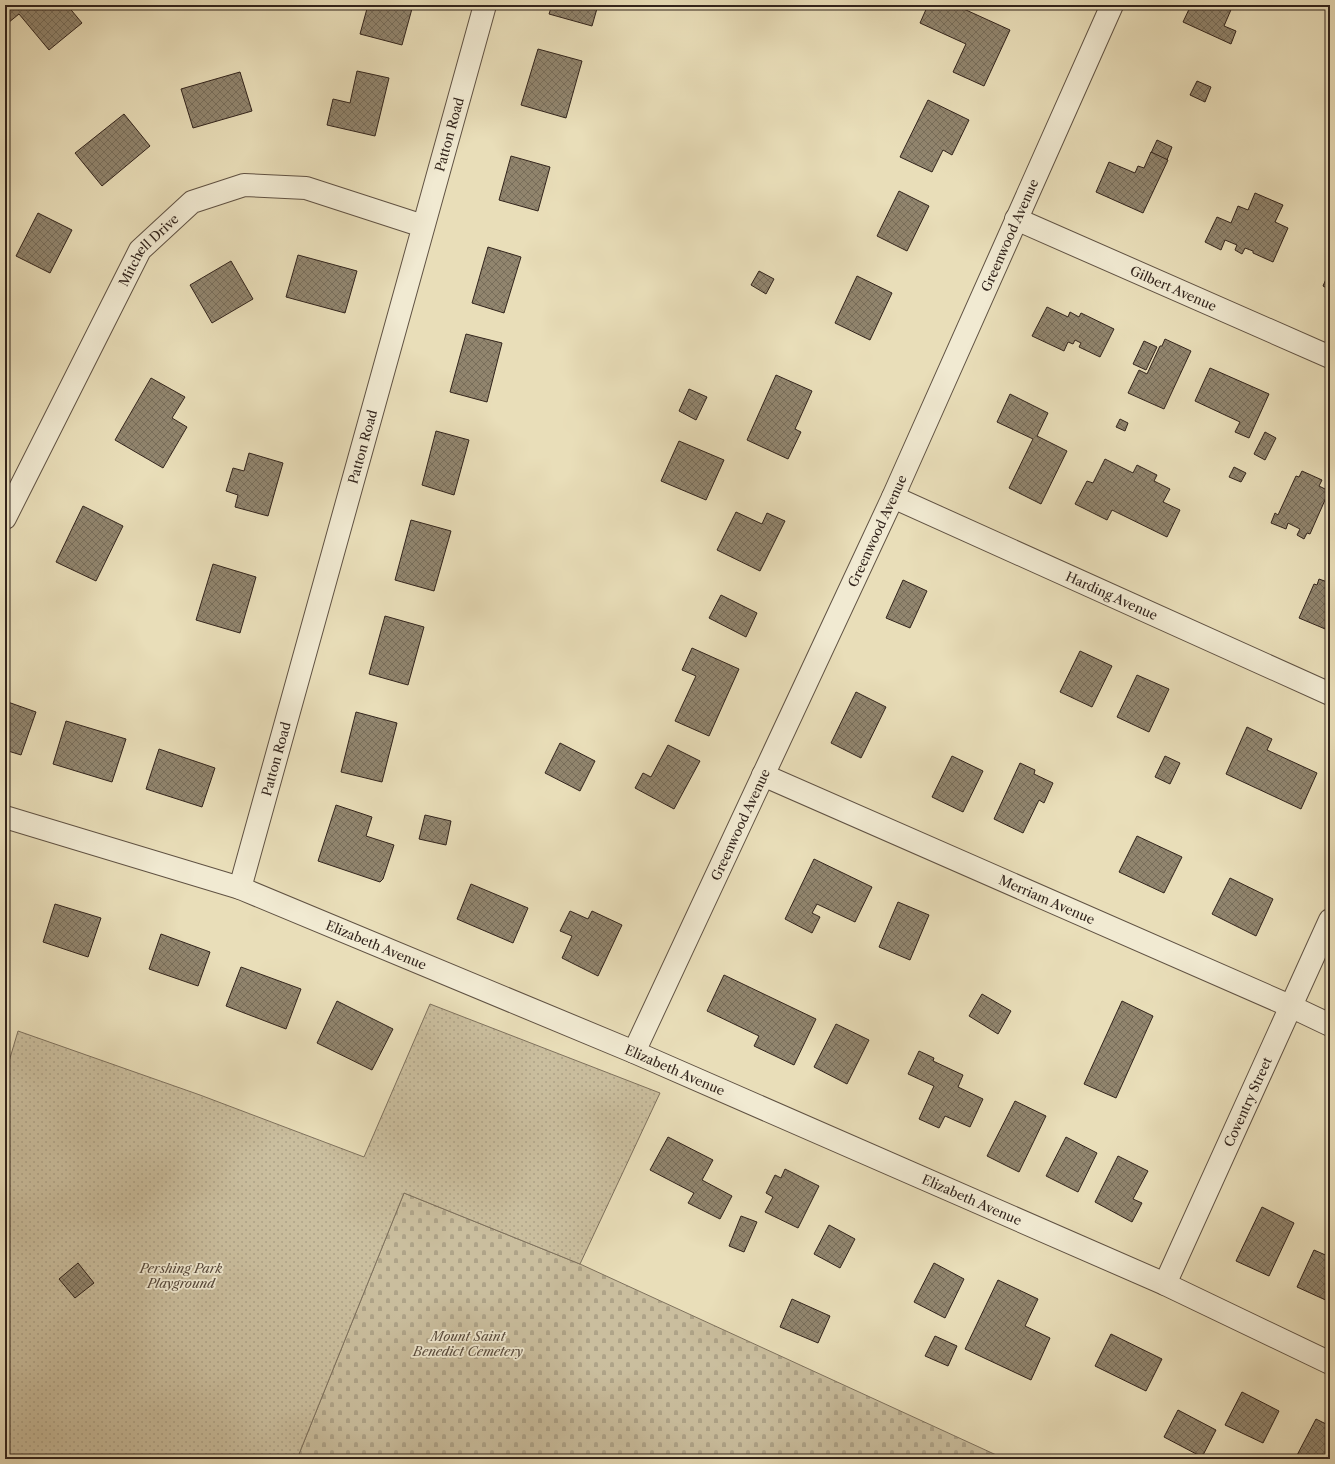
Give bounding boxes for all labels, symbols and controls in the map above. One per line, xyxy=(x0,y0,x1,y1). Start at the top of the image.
street label: Patton Road xyxy=(431,96,467,173)
street label: Greenwood Avenue xyxy=(977,176,1042,294)
street label: Mitchell Drive xyxy=(115,211,182,289)
street label: Gilbert Avenue xyxy=(1128,262,1219,314)
street label: Patton Road xyxy=(345,408,380,486)
street label: Greenwood Avenue xyxy=(844,472,910,589)
street label: Harding Avenue xyxy=(1063,568,1160,623)
street label: Patton Road xyxy=(258,720,294,798)
street label: Greenwood Avenue xyxy=(707,766,773,883)
street label: Merriam Avenue xyxy=(996,871,1097,927)
street label: Elizabeth Avenue xyxy=(324,917,429,973)
street label: Elizabeth Avenue xyxy=(623,1041,727,1099)
street label: Coventry Street xyxy=(1220,1054,1275,1149)
street label: Elizabeth Avenue xyxy=(919,1171,1024,1228)
park label: Pershing Park Playground xyxy=(139,1260,223,1291)
park label: Mount Saint Benedict Cemetery xyxy=(412,1328,523,1359)

